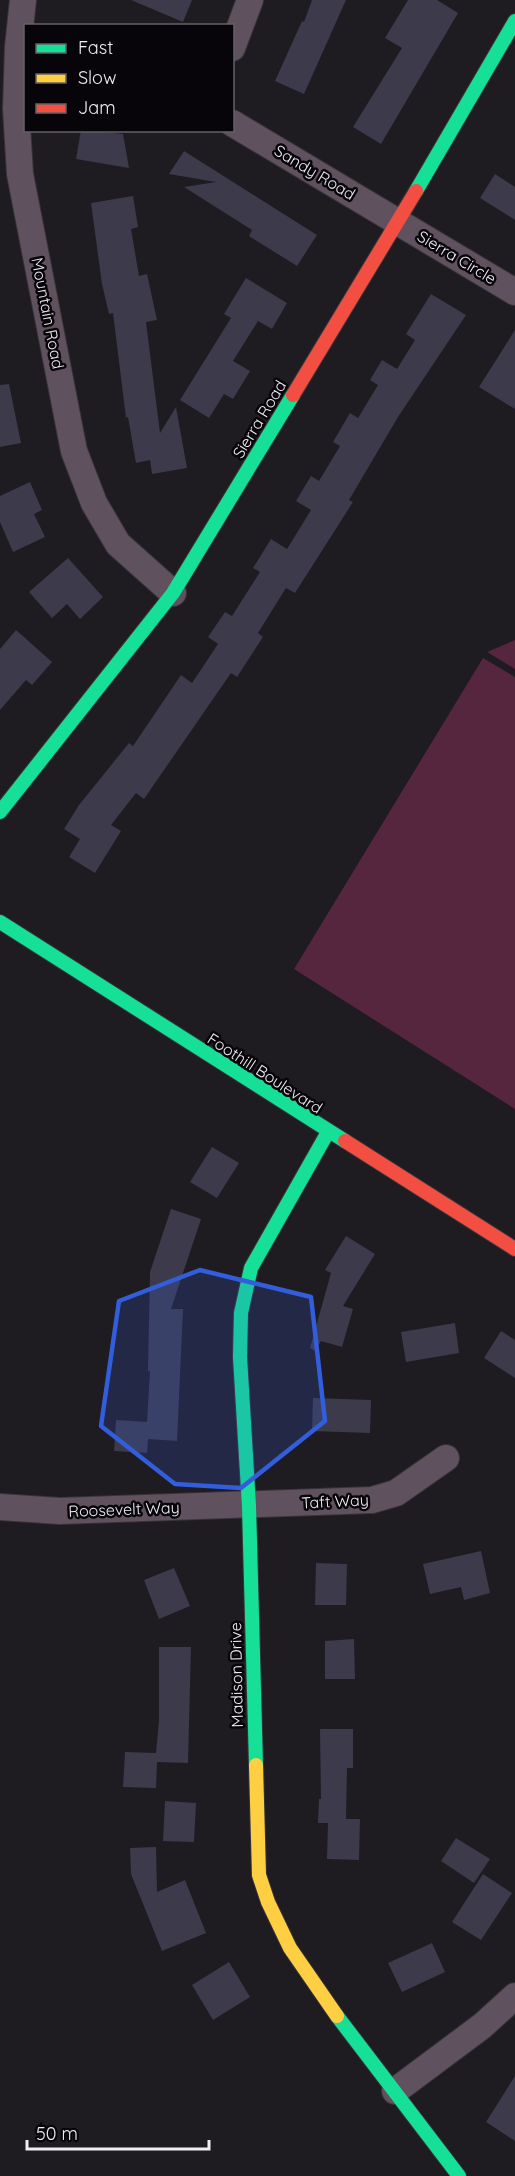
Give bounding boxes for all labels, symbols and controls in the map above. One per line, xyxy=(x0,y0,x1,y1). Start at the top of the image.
legend xyxy=(24,24,234,132)
text: Fast xyxy=(78,36,113,59)
text: Slow xyxy=(78,66,116,89)
text: Jam xyxy=(78,96,116,119)
street label: Sandy Road xyxy=(271,140,359,204)
street label: Sierra Circle xyxy=(414,226,500,288)
street label: Mountain Road xyxy=(27,256,69,370)
street label: Sierra Road xyxy=(228,376,290,462)
street label: Foothill Boulevard xyxy=(204,1028,326,1118)
street label: Taft Way xyxy=(301,1489,369,1513)
street label: Roosevelt Way xyxy=(68,1497,180,1521)
street label: Madison Drive xyxy=(225,1622,247,1728)
scale bar xyxy=(27,2113,208,2151)
text: 50 m xyxy=(36,2122,78,2145)

